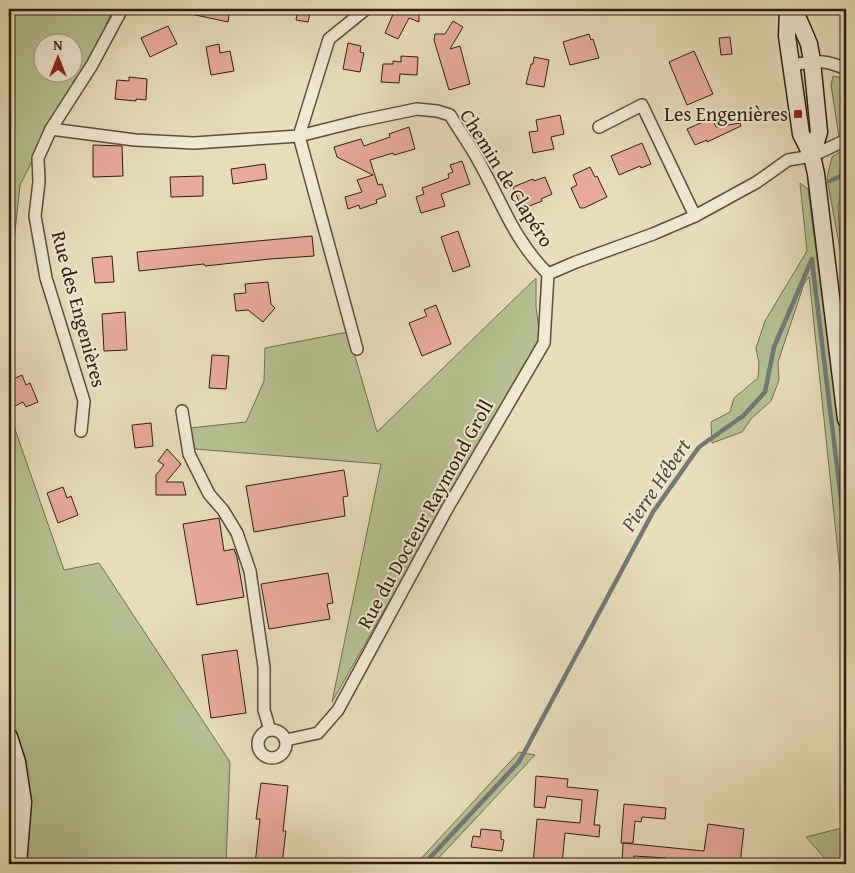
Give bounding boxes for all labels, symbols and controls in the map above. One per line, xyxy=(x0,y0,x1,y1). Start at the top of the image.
north arrow xyxy=(32,32,82,82)
text: N xyxy=(53,35,63,55)
place label: Les Engenières xyxy=(664,99,788,128)
street label: Chemin de Clapéro xyxy=(453,103,562,252)
marker: Les Engenières xyxy=(792,108,804,120)
street label: Rue des Engenières xyxy=(45,228,114,390)
street label: Rue du Docteur Raymond Groll xyxy=(349,394,500,634)
water label: Pierre Hébert xyxy=(612,432,698,538)

